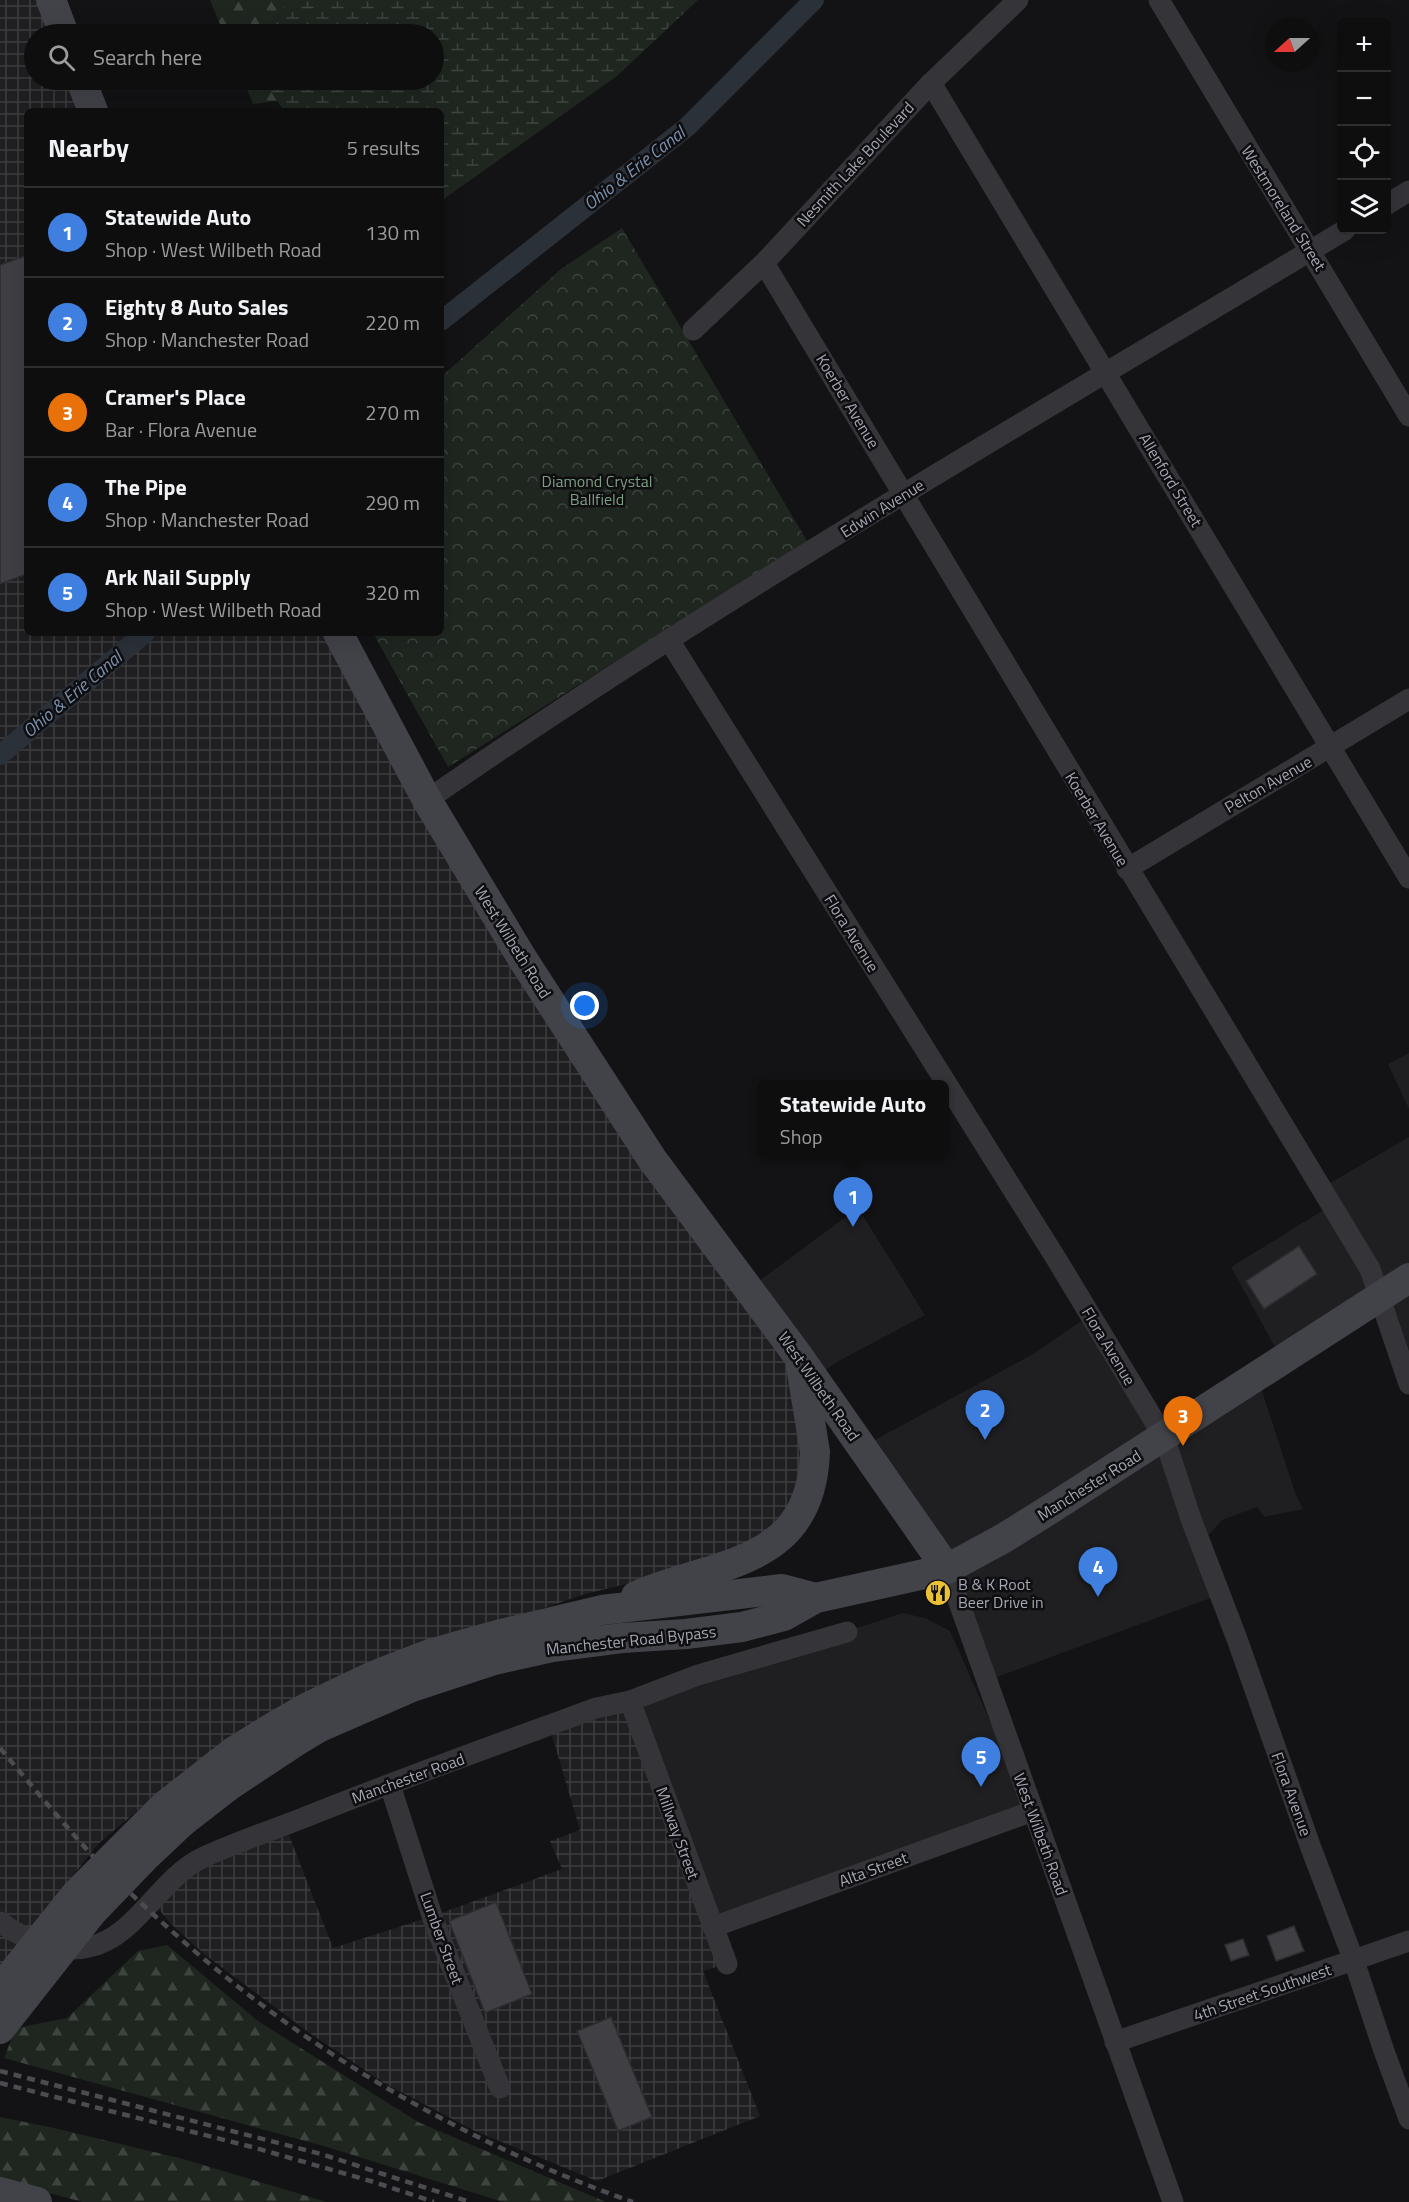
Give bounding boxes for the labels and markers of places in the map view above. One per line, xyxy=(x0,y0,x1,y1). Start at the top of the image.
pin: 1 xyxy=(834,1178,872,1227)
pin: 2 xyxy=(966,1390,1004,1440)
pin: 3 xyxy=(1164,1396,1202,1446)
pin: 4 xyxy=(1078,1548,1118,1597)
place label: B & K Root Beer Drive in xyxy=(958,1572,1044,1614)
restaurant icon: B & K Root Beer Drive in xyxy=(923,1578,953,1608)
pin: 5 xyxy=(962,1738,1000,1787)

